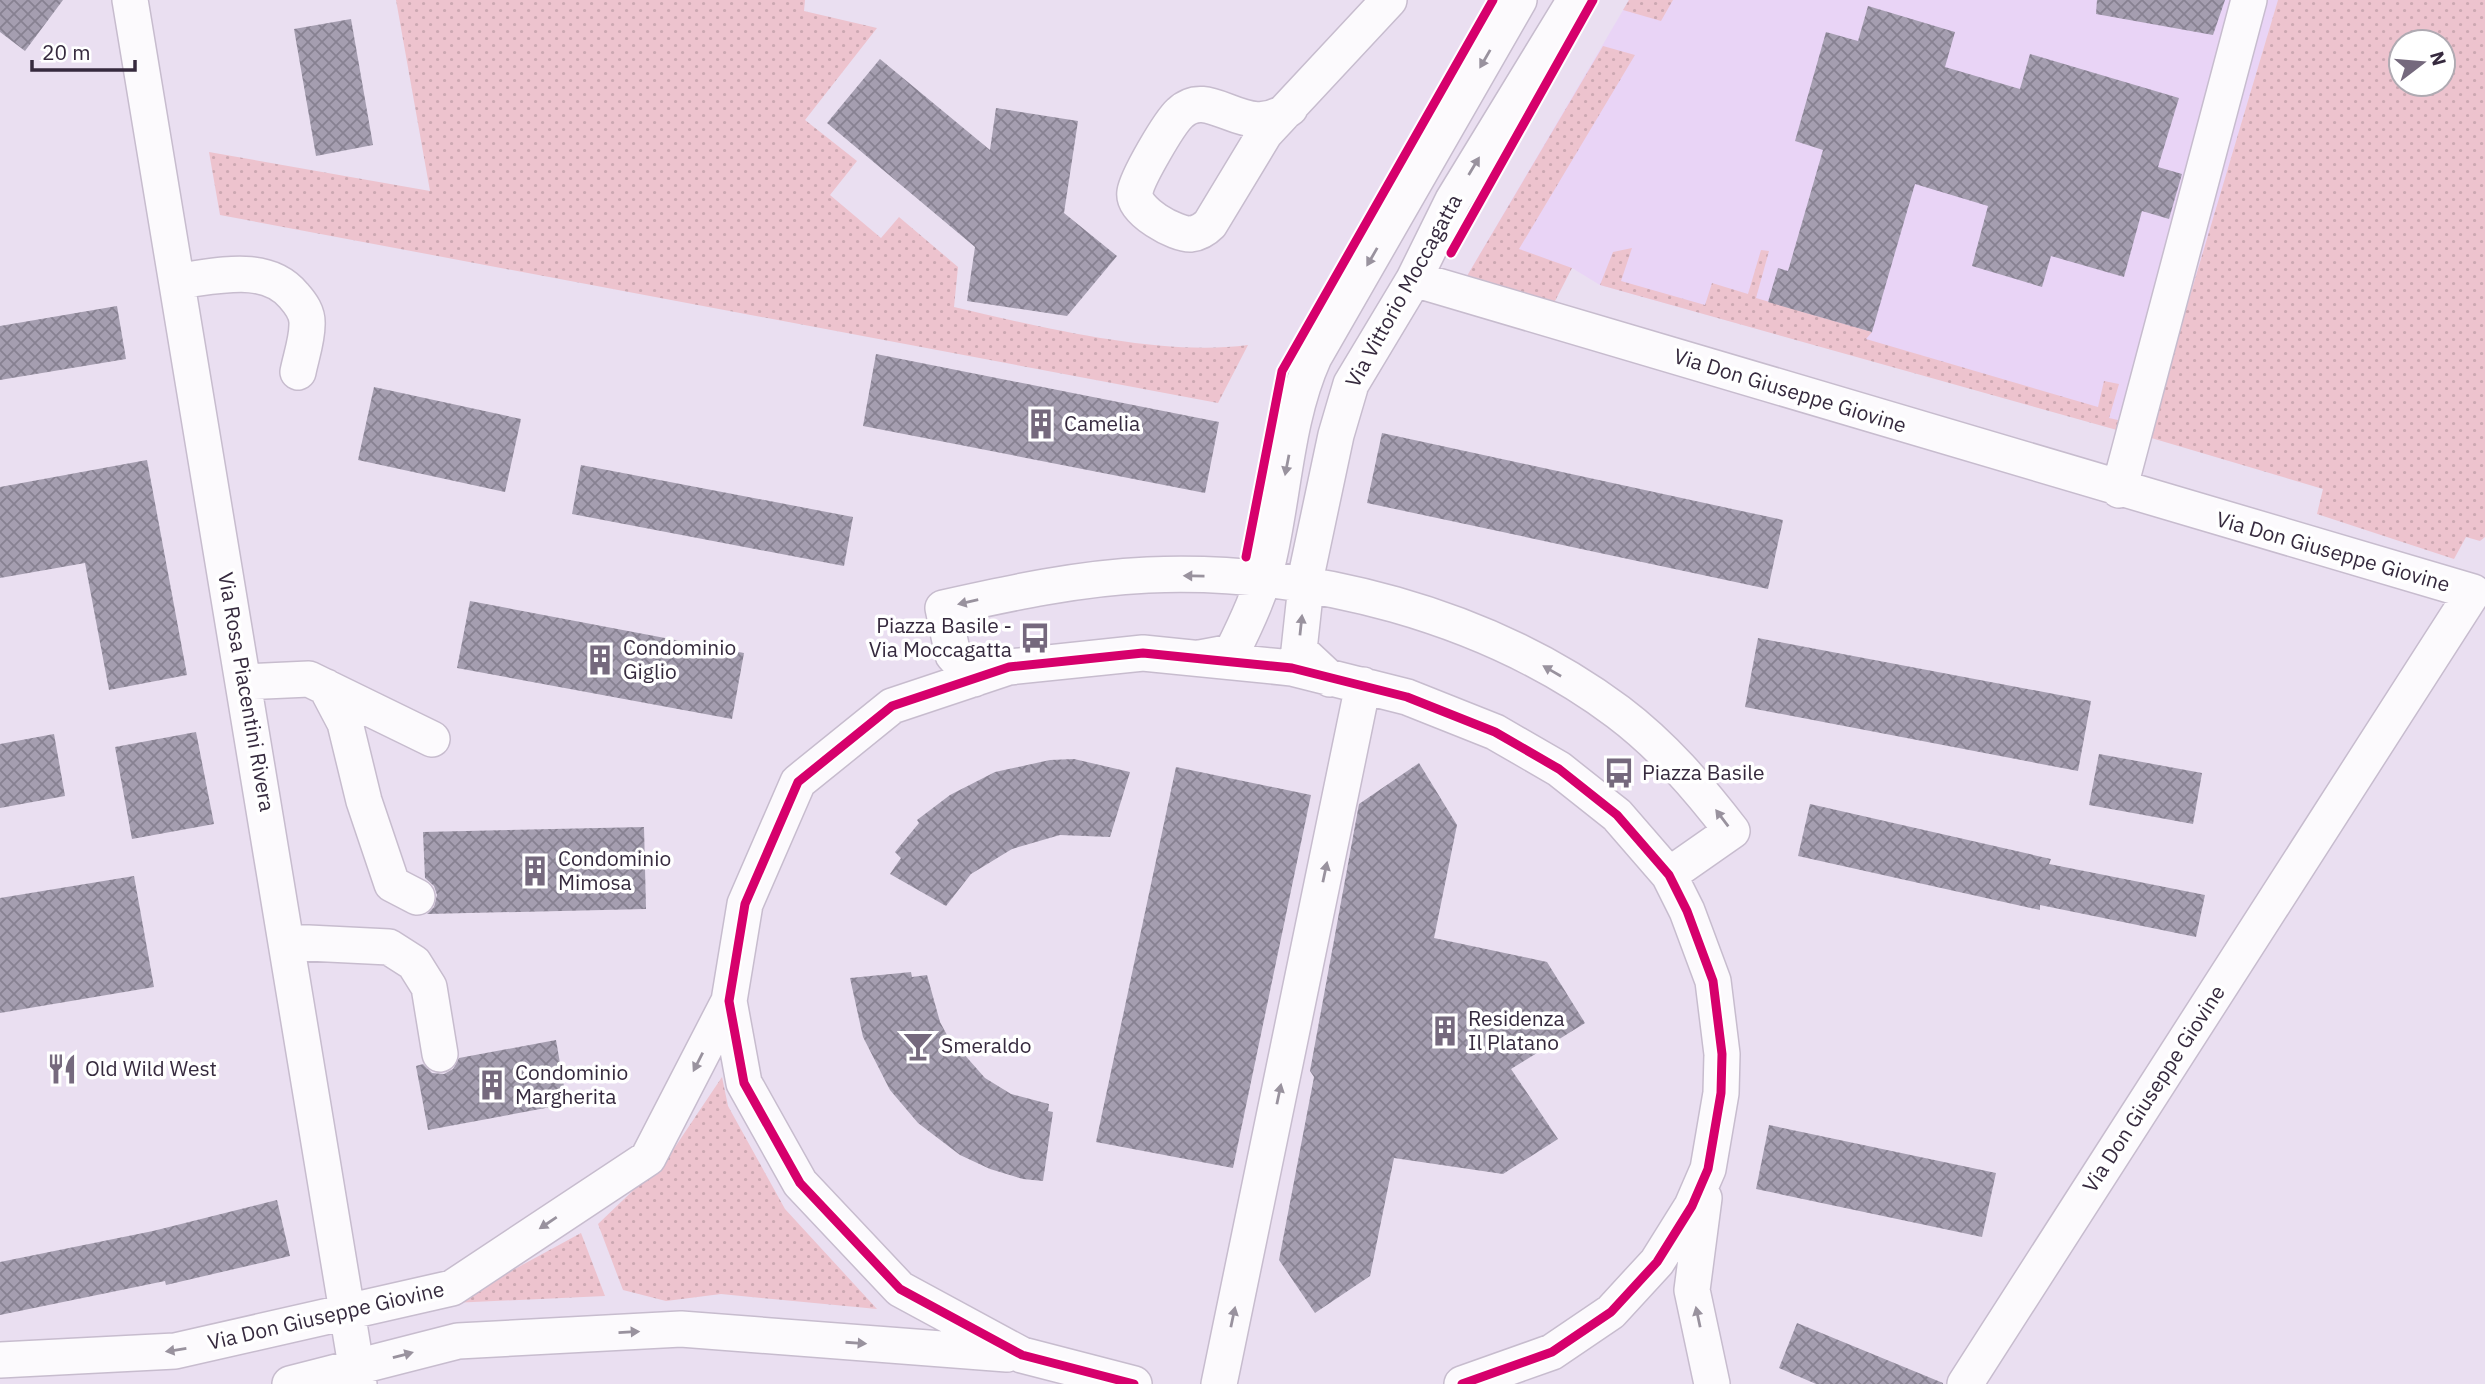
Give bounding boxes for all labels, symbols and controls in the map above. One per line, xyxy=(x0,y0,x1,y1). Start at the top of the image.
scale bar xyxy=(32,28,135,72)
north arrow xyxy=(2387,28,2457,98)
text: 20 m xyxy=(42,38,91,66)
text: N xyxy=(2425,48,2452,68)
one-way arrow xyxy=(1479,50,1491,69)
one-way arrow xyxy=(1467,156,1480,175)
street label: Via Vittorio Moccagatta xyxy=(1338,189,1468,392)
one-way arrow xyxy=(1366,247,1378,267)
street label: Via Don Giuseppe Giovine xyxy=(1671,341,1910,439)
building icon: Camelia xyxy=(1024,407,1058,441)
place label: Camelia xyxy=(1064,409,1140,437)
one-way arrow xyxy=(1281,454,1292,476)
street label: Via Don Giuseppe Giovine xyxy=(2213,504,2453,598)
street label: Via Rosa Piacentini Rivera xyxy=(212,570,282,814)
one-way arrow xyxy=(1183,570,1205,582)
one-way arrow xyxy=(957,597,979,608)
place label: Piazza Basile - Via Moccagatta xyxy=(869,611,1012,663)
one-way arrow xyxy=(1296,613,1307,635)
bus stop icon: Piazza Basile - Via Moccagatta xyxy=(1018,621,1052,655)
place label: Condominio Giglio xyxy=(623,633,736,685)
building icon: Condominio Giglio xyxy=(583,643,617,677)
one-way arrow xyxy=(1542,664,1561,677)
bus stop icon: Piazza Basile xyxy=(1602,756,1636,790)
place label: Piazza Basile xyxy=(1642,758,1765,786)
one-way arrow xyxy=(1715,809,1729,827)
place label: Condominio Mimosa xyxy=(558,844,671,896)
building icon: Condominio Mimosa xyxy=(518,854,552,888)
one-way arrow xyxy=(1319,861,1330,883)
street label: Via Don Giuseppe Giovine xyxy=(2076,979,2231,1197)
place label: Residenza Il Platano xyxy=(1468,1004,1565,1056)
building icon: Residenza Il Platano xyxy=(1428,1014,1462,1048)
bar icon: Smeraldo xyxy=(901,1029,935,1063)
place label: Smeraldo xyxy=(941,1031,1032,1059)
restaurant icon: Old Wild West xyxy=(45,1052,79,1086)
one-way arrow xyxy=(692,1052,703,1072)
place label: Old Wild West xyxy=(85,1054,217,1082)
place label: Condominio Margherita xyxy=(515,1058,628,1110)
building icon: Condominio Margherita xyxy=(475,1068,509,1102)
one-way arrow xyxy=(1273,1083,1284,1105)
one-way arrow xyxy=(539,1216,557,1230)
street label: Via Don Giuseppe Giovine xyxy=(205,1274,447,1356)
one-way arrow xyxy=(1227,1306,1238,1328)
one-way arrow xyxy=(1692,1306,1703,1328)
one-way arrow xyxy=(618,1326,640,1337)
one-way arrow xyxy=(845,1338,867,1349)
one-way arrow xyxy=(165,1345,187,1356)
one-way arrow xyxy=(392,1349,414,1360)

